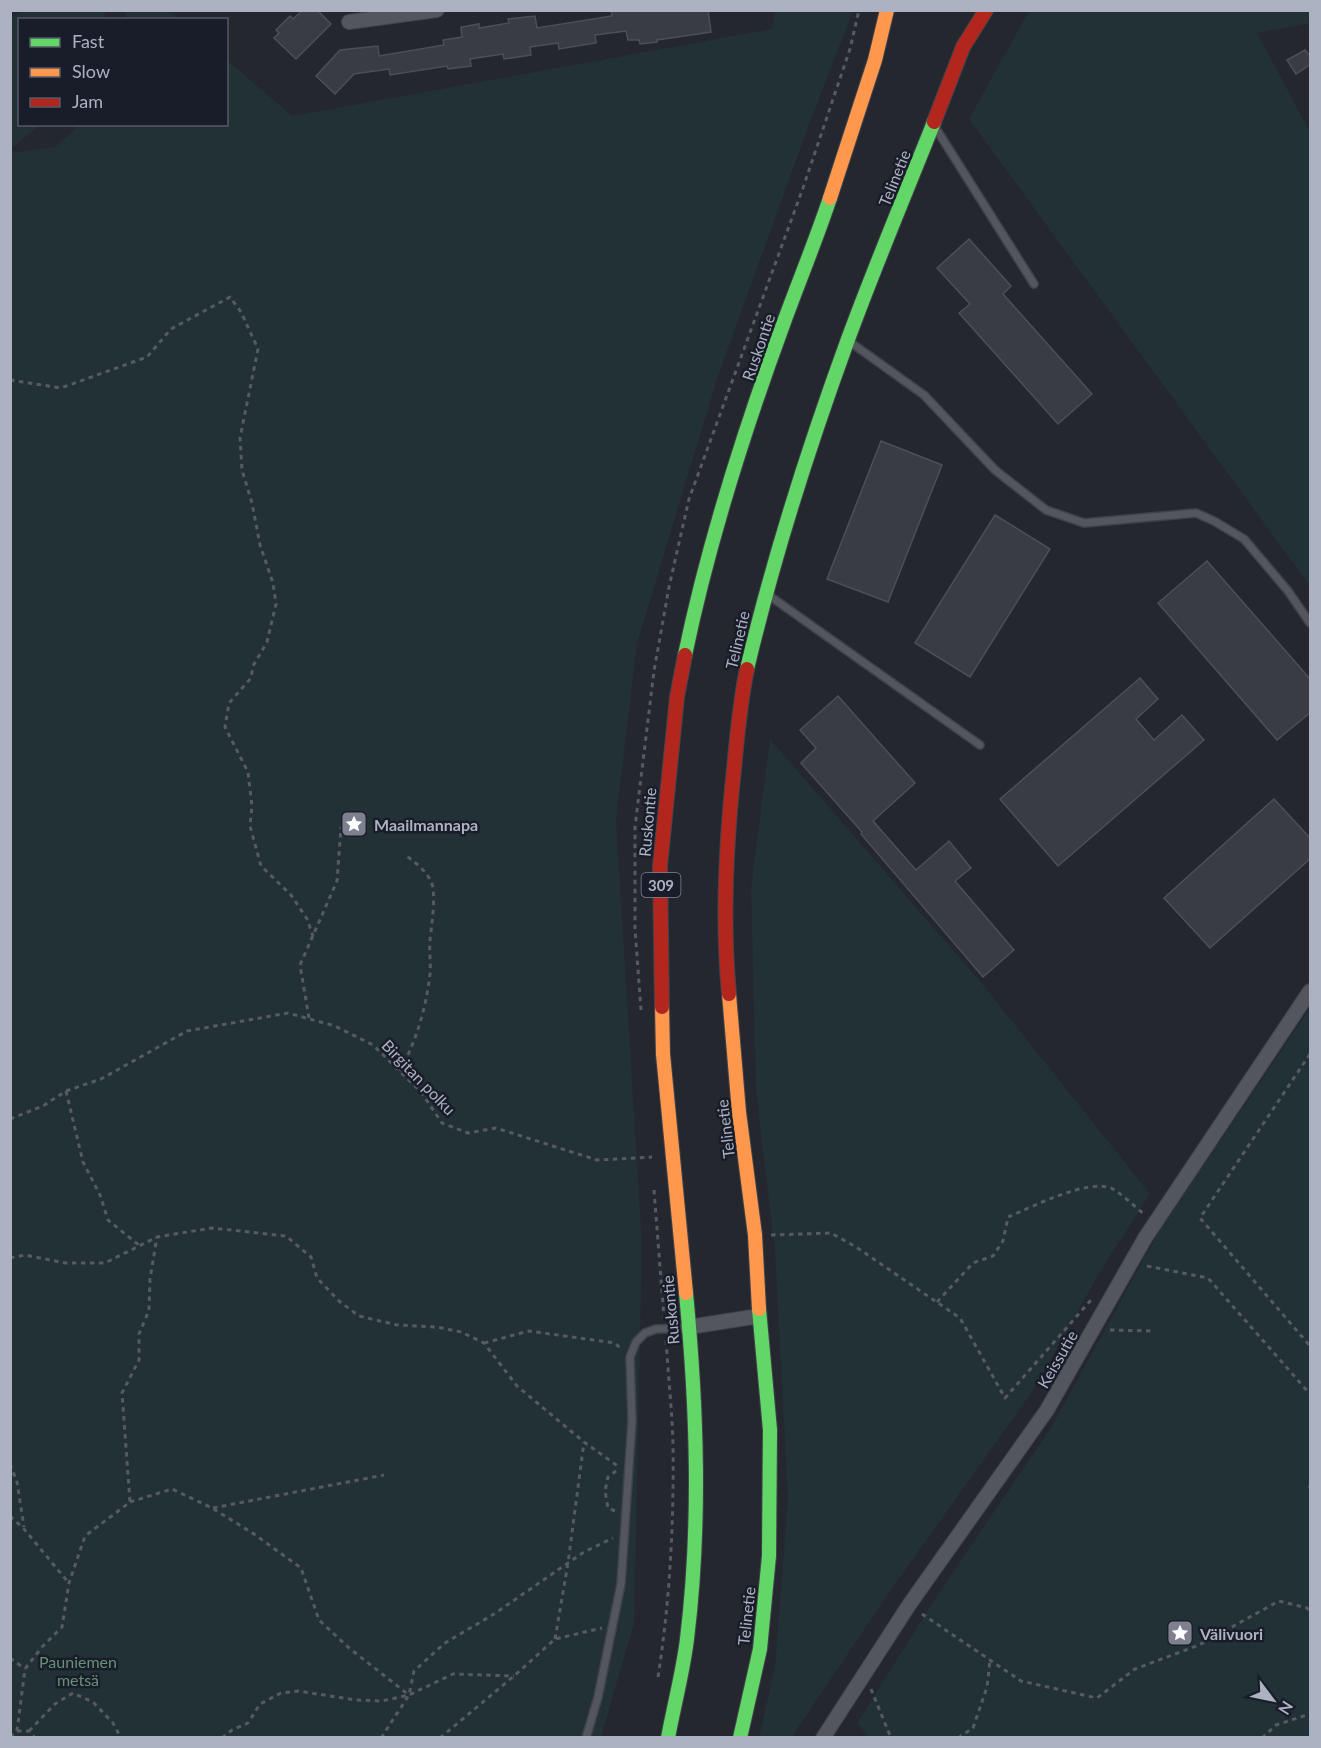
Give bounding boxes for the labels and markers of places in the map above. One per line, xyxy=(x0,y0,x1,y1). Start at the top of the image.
place icon: Maailmannapa xyxy=(339,809,369,839)
place label: Maailmannapa xyxy=(374,815,478,834)
place icon: Välivuori xyxy=(1165,1618,1195,1648)
place label: Välivuori xyxy=(1199,1624,1263,1643)

